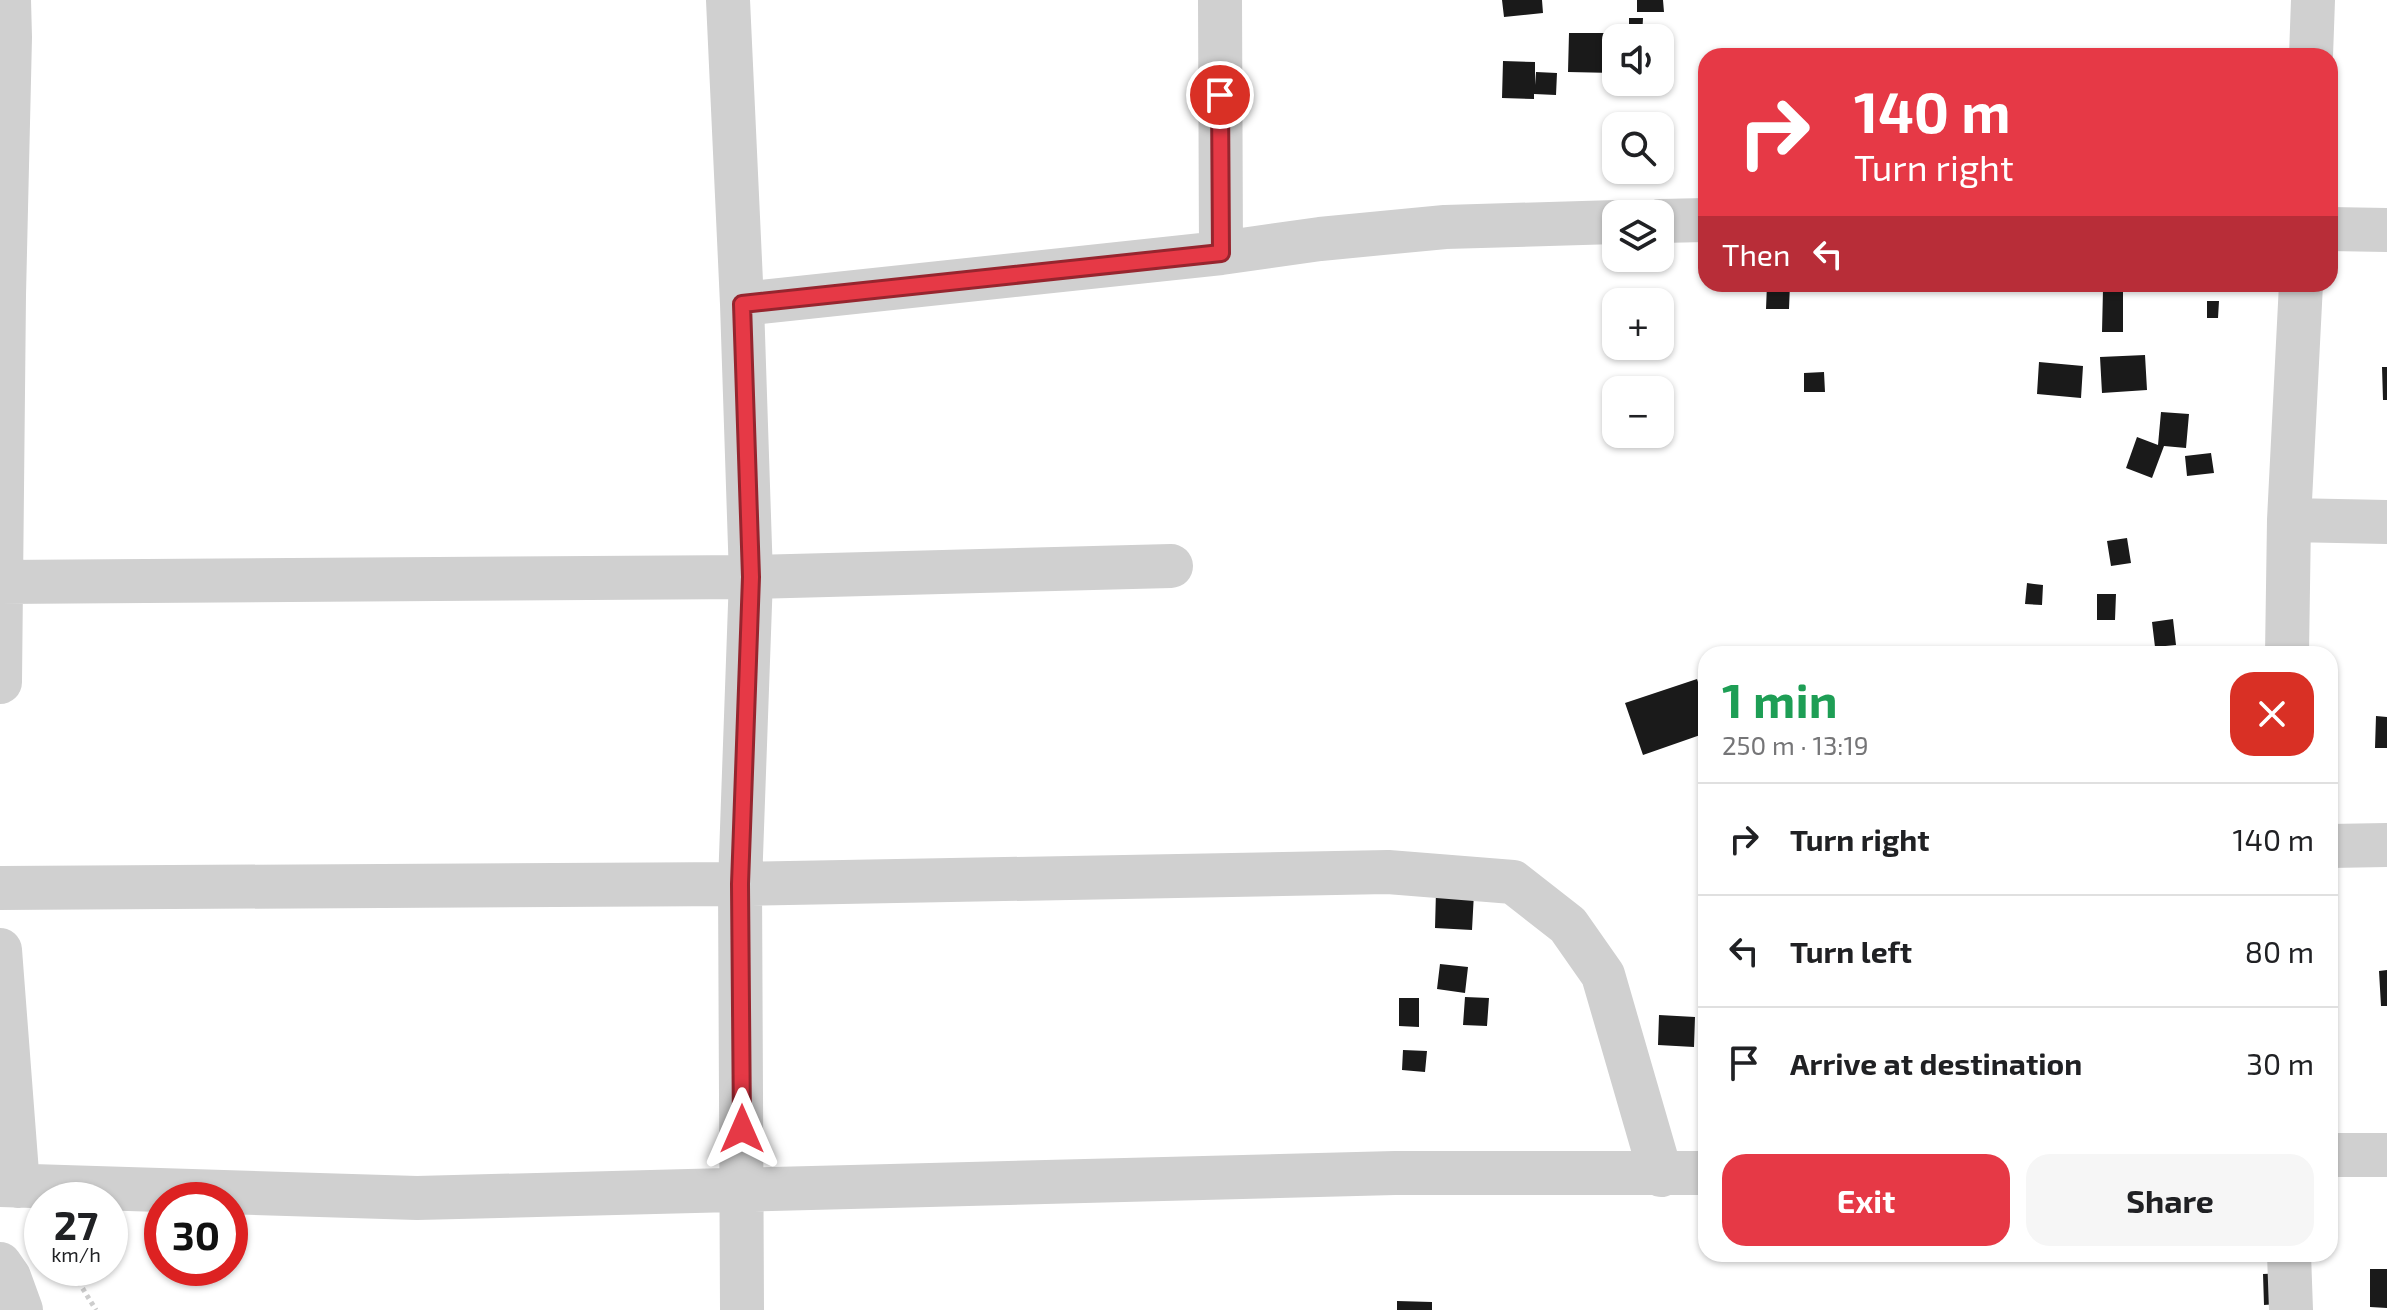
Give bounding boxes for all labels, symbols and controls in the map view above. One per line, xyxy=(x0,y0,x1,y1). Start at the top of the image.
map controls xyxy=(1602,24,1674,448)
button: sound xyxy=(1602,24,1674,96)
pin xyxy=(1186,61,1254,129)
icon: arrive xyxy=(1198,73,1242,117)
text: 140 m xyxy=(1854,77,2011,144)
icon: right xyxy=(1722,80,1826,184)
button: search xyxy=(1602,112,1674,184)
text: Turn right xyxy=(1854,145,2014,188)
button: layers xyxy=(1602,200,1674,272)
icon: left xyxy=(1806,232,1850,276)
text: Then xyxy=(1722,236,1790,272)
button: + xyxy=(1602,288,1674,360)
button: − xyxy=(1602,376,1674,448)
text: 1 min xyxy=(1722,670,1838,728)
button: close xyxy=(2230,672,2314,756)
text: 250 m · 13:19 xyxy=(1722,729,1869,760)
icon: right xyxy=(1722,817,1766,861)
text: Turn right xyxy=(1790,821,1930,857)
text: 140 m xyxy=(2233,821,2314,857)
icon: left xyxy=(1722,929,1766,973)
text: Turn left xyxy=(1790,933,1912,969)
text: 80 m xyxy=(2245,933,2314,969)
icon: arrive xyxy=(1722,1041,1766,1085)
text: Arrive at destination xyxy=(1790,1045,2082,1081)
text: 30 m xyxy=(2246,1045,2314,1081)
position arrow xyxy=(700,1087,784,1171)
button: Exit xyxy=(1722,1154,2010,1246)
button: Share xyxy=(2026,1154,2314,1246)
speed limit sign: 30 xyxy=(144,1182,248,1286)
text: 27 xyxy=(54,1200,98,1248)
text: km/h xyxy=(51,1242,101,1266)

